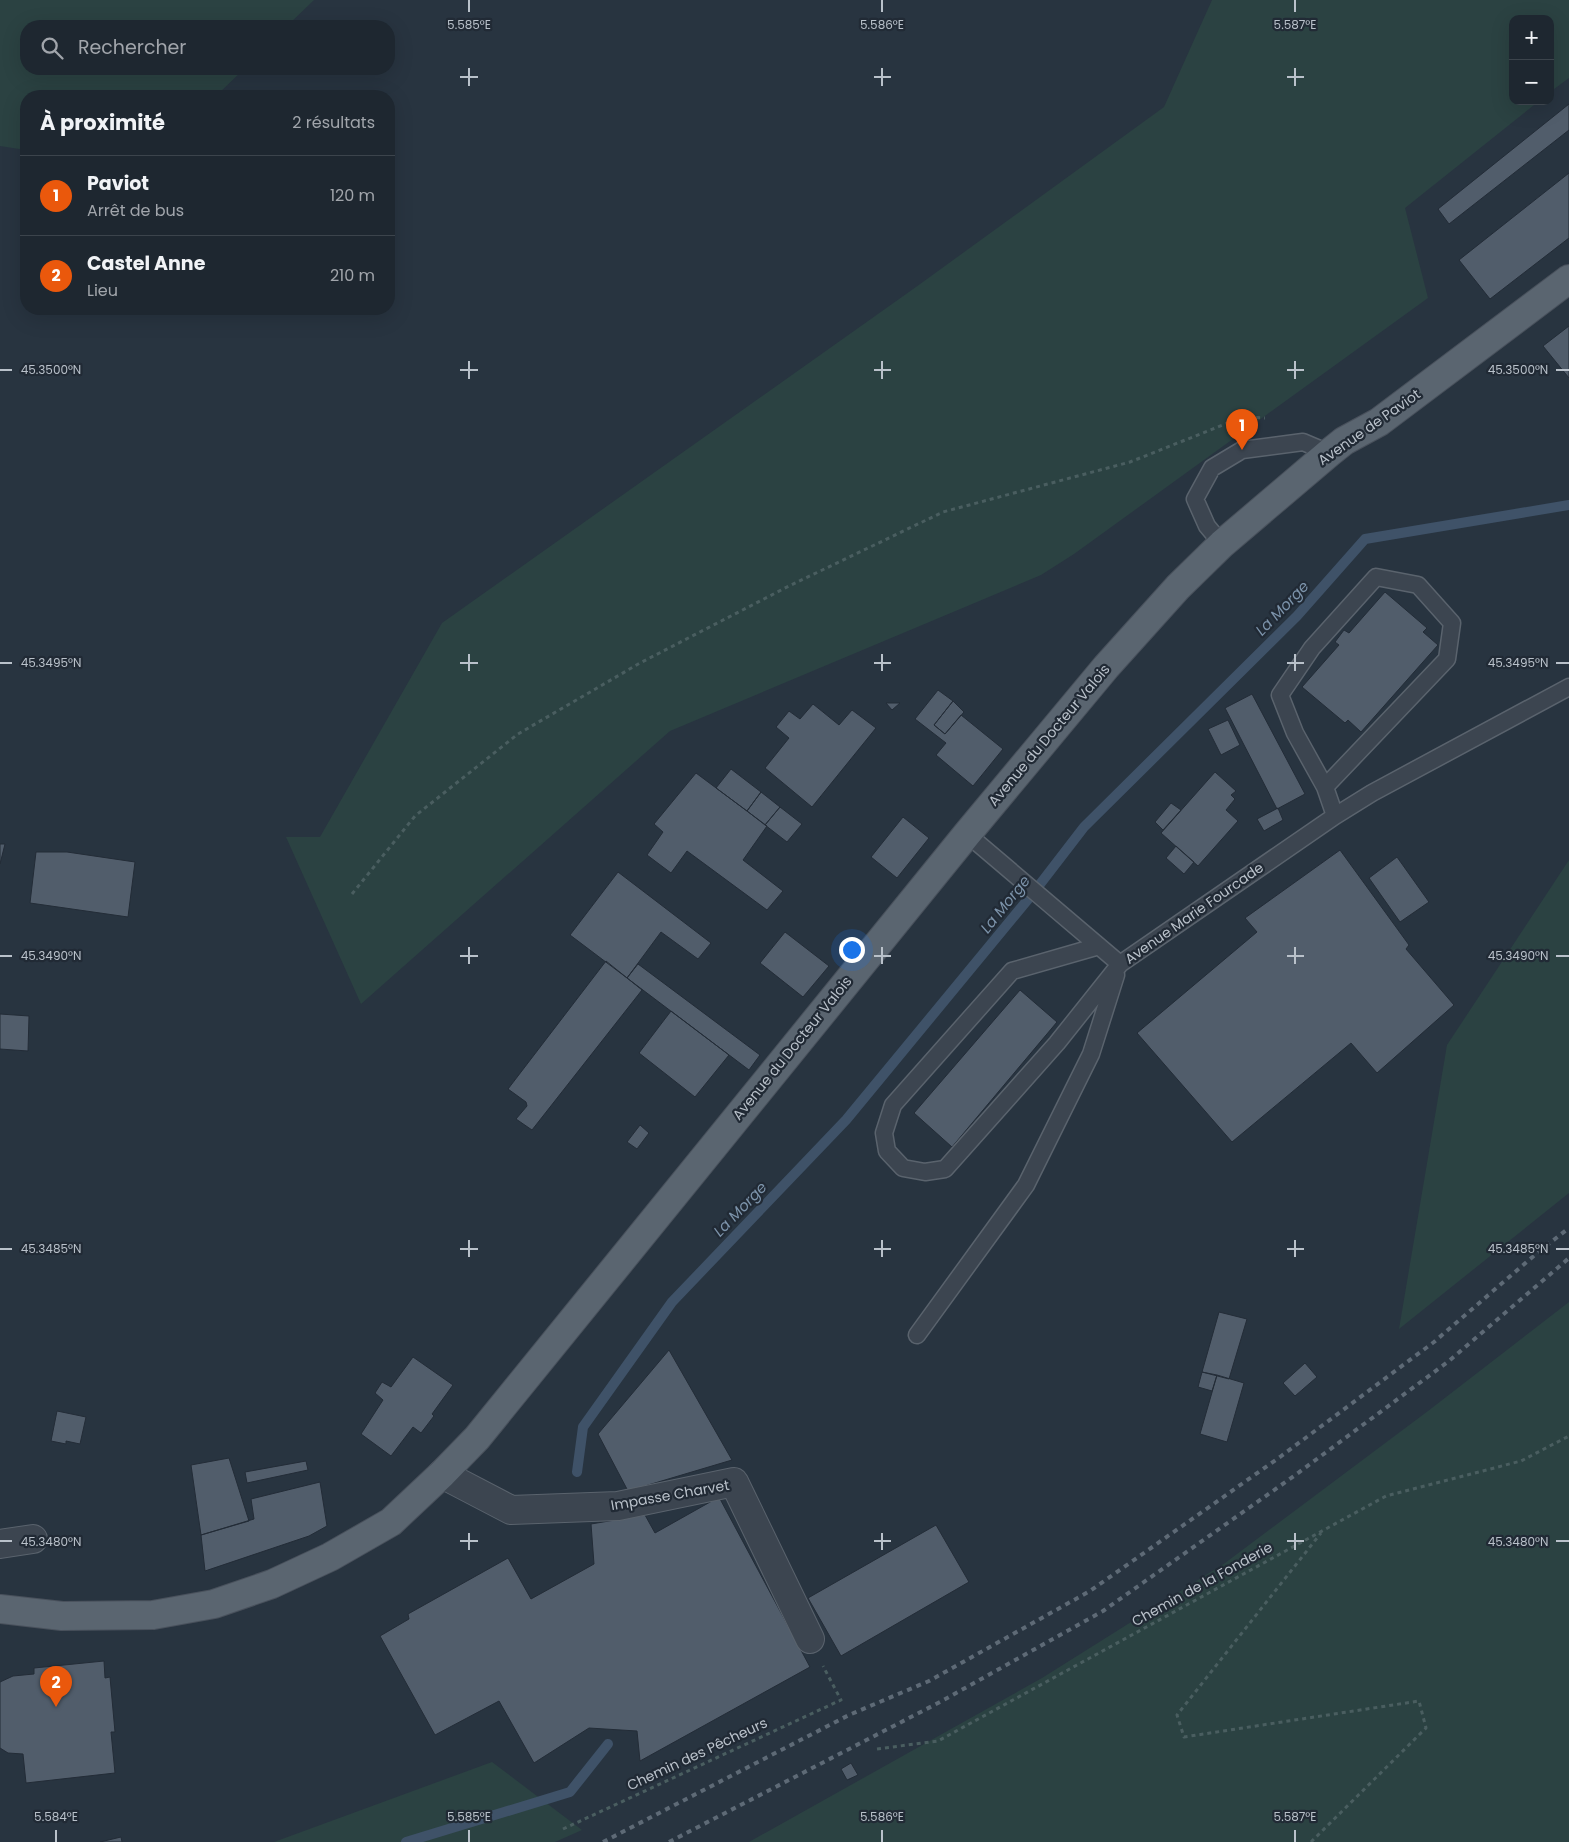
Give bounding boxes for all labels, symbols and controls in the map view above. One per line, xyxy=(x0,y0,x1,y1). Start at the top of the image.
map controls xyxy=(1509,15,1554,105)
button: + xyxy=(1509,15,1554,60)
text: 5.585°E xyxy=(447,16,491,33)
text: 5.586°E xyxy=(860,16,904,33)
text: 5.587°E xyxy=(1274,16,1316,33)
search box xyxy=(20,20,395,75)
icon: search xyxy=(38,34,66,62)
text: Rechercher xyxy=(78,34,186,61)
button: − xyxy=(1509,60,1554,105)
text: À proximité xyxy=(40,108,165,137)
text: 2 résultats xyxy=(292,111,375,134)
text: Paviot xyxy=(87,170,149,197)
text: 1 xyxy=(53,184,59,207)
text: 120 m xyxy=(330,184,375,207)
text: Arrêt de bus xyxy=(87,199,184,222)
text: Castel Anne xyxy=(87,250,205,277)
text: 2 xyxy=(51,264,61,287)
text: 210 m xyxy=(330,264,375,287)
text: Lieu xyxy=(87,279,118,302)
text: 45.3500°N xyxy=(21,361,81,378)
text: 45.3500°N xyxy=(1488,361,1548,378)
street label: Avenue de Paviot xyxy=(1314,384,1424,470)
pin: 1 xyxy=(1226,409,1258,450)
water label: La Morge xyxy=(1251,576,1313,640)
text: 45.3495°N xyxy=(21,654,81,671)
text: 45.3495°N xyxy=(1488,654,1548,671)
street label: Avenue du Docteur Valois xyxy=(984,660,1114,810)
street label: Avenue Marie Fourcade xyxy=(1121,857,1268,969)
water label: La Morge xyxy=(975,871,1035,937)
your location xyxy=(839,937,865,963)
text: 45.3490°N xyxy=(21,947,81,964)
text: 45.3490°N xyxy=(1488,947,1548,964)
street label: Avenue du Docteur Valois xyxy=(728,972,856,1124)
water label: La Morge xyxy=(709,1177,771,1241)
text: 45.3485°N xyxy=(21,1240,81,1257)
text: 45.3485°N xyxy=(1488,1240,1548,1257)
street label: Impasse Charvet xyxy=(609,1475,731,1515)
text: 45.3480°N xyxy=(21,1533,81,1550)
text: 45.3480°N xyxy=(1488,1533,1548,1550)
street label: Chemin de la Fonderie xyxy=(1128,1537,1276,1631)
pin: 2 xyxy=(40,1666,72,1707)
street label: Chemin des Pêcheurs xyxy=(624,1713,770,1795)
text: 5.584°E xyxy=(34,1808,78,1825)
text: 5.585°E xyxy=(447,1808,491,1825)
text: 5.586°E xyxy=(860,1808,904,1825)
text: 5.587°E xyxy=(1274,1808,1316,1825)

